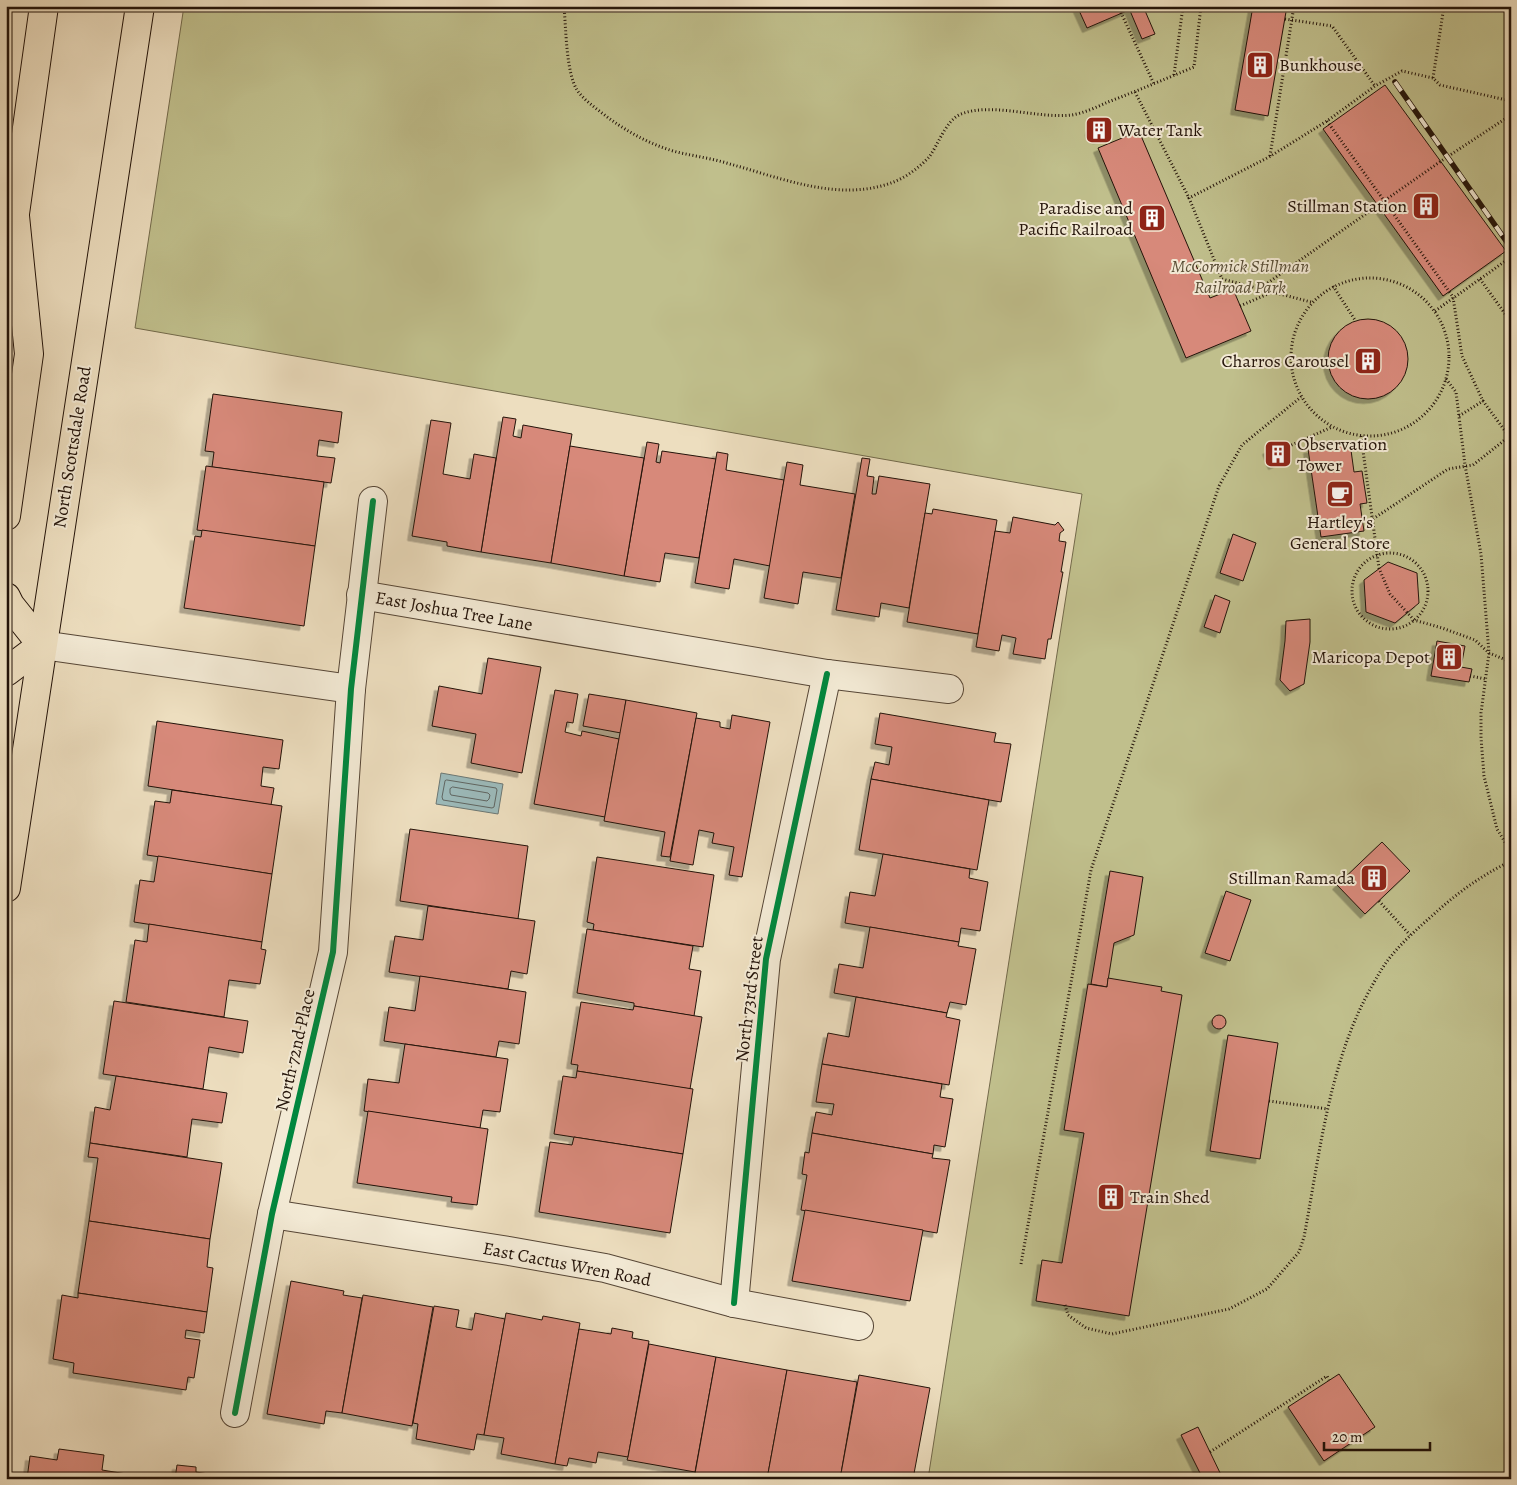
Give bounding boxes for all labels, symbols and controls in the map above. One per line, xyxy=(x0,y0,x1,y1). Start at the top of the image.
building icon: Bunkhouse xyxy=(1245,50,1275,80)
place label: Bunkhouse xyxy=(1279,53,1362,77)
building icon: Water Tank xyxy=(1084,115,1114,145)
place label: Water Tank xyxy=(1117,118,1202,142)
building icon: Stillman Station xyxy=(1411,191,1441,221)
place label: Stillman Station xyxy=(1287,194,1407,218)
place label: Paradise and Pacific Railroad xyxy=(1018,196,1133,241)
building icon: Paradise and Pacific Railroad xyxy=(1137,203,1167,233)
park label: McCormick Stillman Railroad Park xyxy=(1171,254,1309,299)
building icon: Charros Carousel xyxy=(1353,346,1383,376)
place label: Charros Carousel xyxy=(1222,349,1350,373)
street label: North Scottsdale Road xyxy=(47,364,97,530)
place label: Observation Tower xyxy=(1297,432,1387,477)
building icon: Observation Tower xyxy=(1263,439,1293,469)
cafe icon: Hartley's General Store xyxy=(1325,479,1355,509)
place label: Hartley's General Store xyxy=(1290,510,1390,555)
street label: East Joshua Tree Lane xyxy=(374,585,534,637)
building icon: Maricopa Depot xyxy=(1434,642,1464,672)
place label: Maricopa Depot xyxy=(1312,645,1430,669)
building icon: Stillman Ramada xyxy=(1359,863,1389,893)
place label: Stillman Ramada xyxy=(1228,866,1356,890)
street label: North 73rd Street xyxy=(729,935,769,1063)
street label: North 72nd Place xyxy=(269,986,321,1114)
building icon: Train Shed xyxy=(1096,1182,1126,1212)
place label: Train Shed xyxy=(1130,1185,1210,1209)
street label: East Cactus Wren Road xyxy=(481,1236,653,1292)
scale bar xyxy=(1324,1420,1431,1452)
text: 20 m xyxy=(1332,1427,1363,1447)

